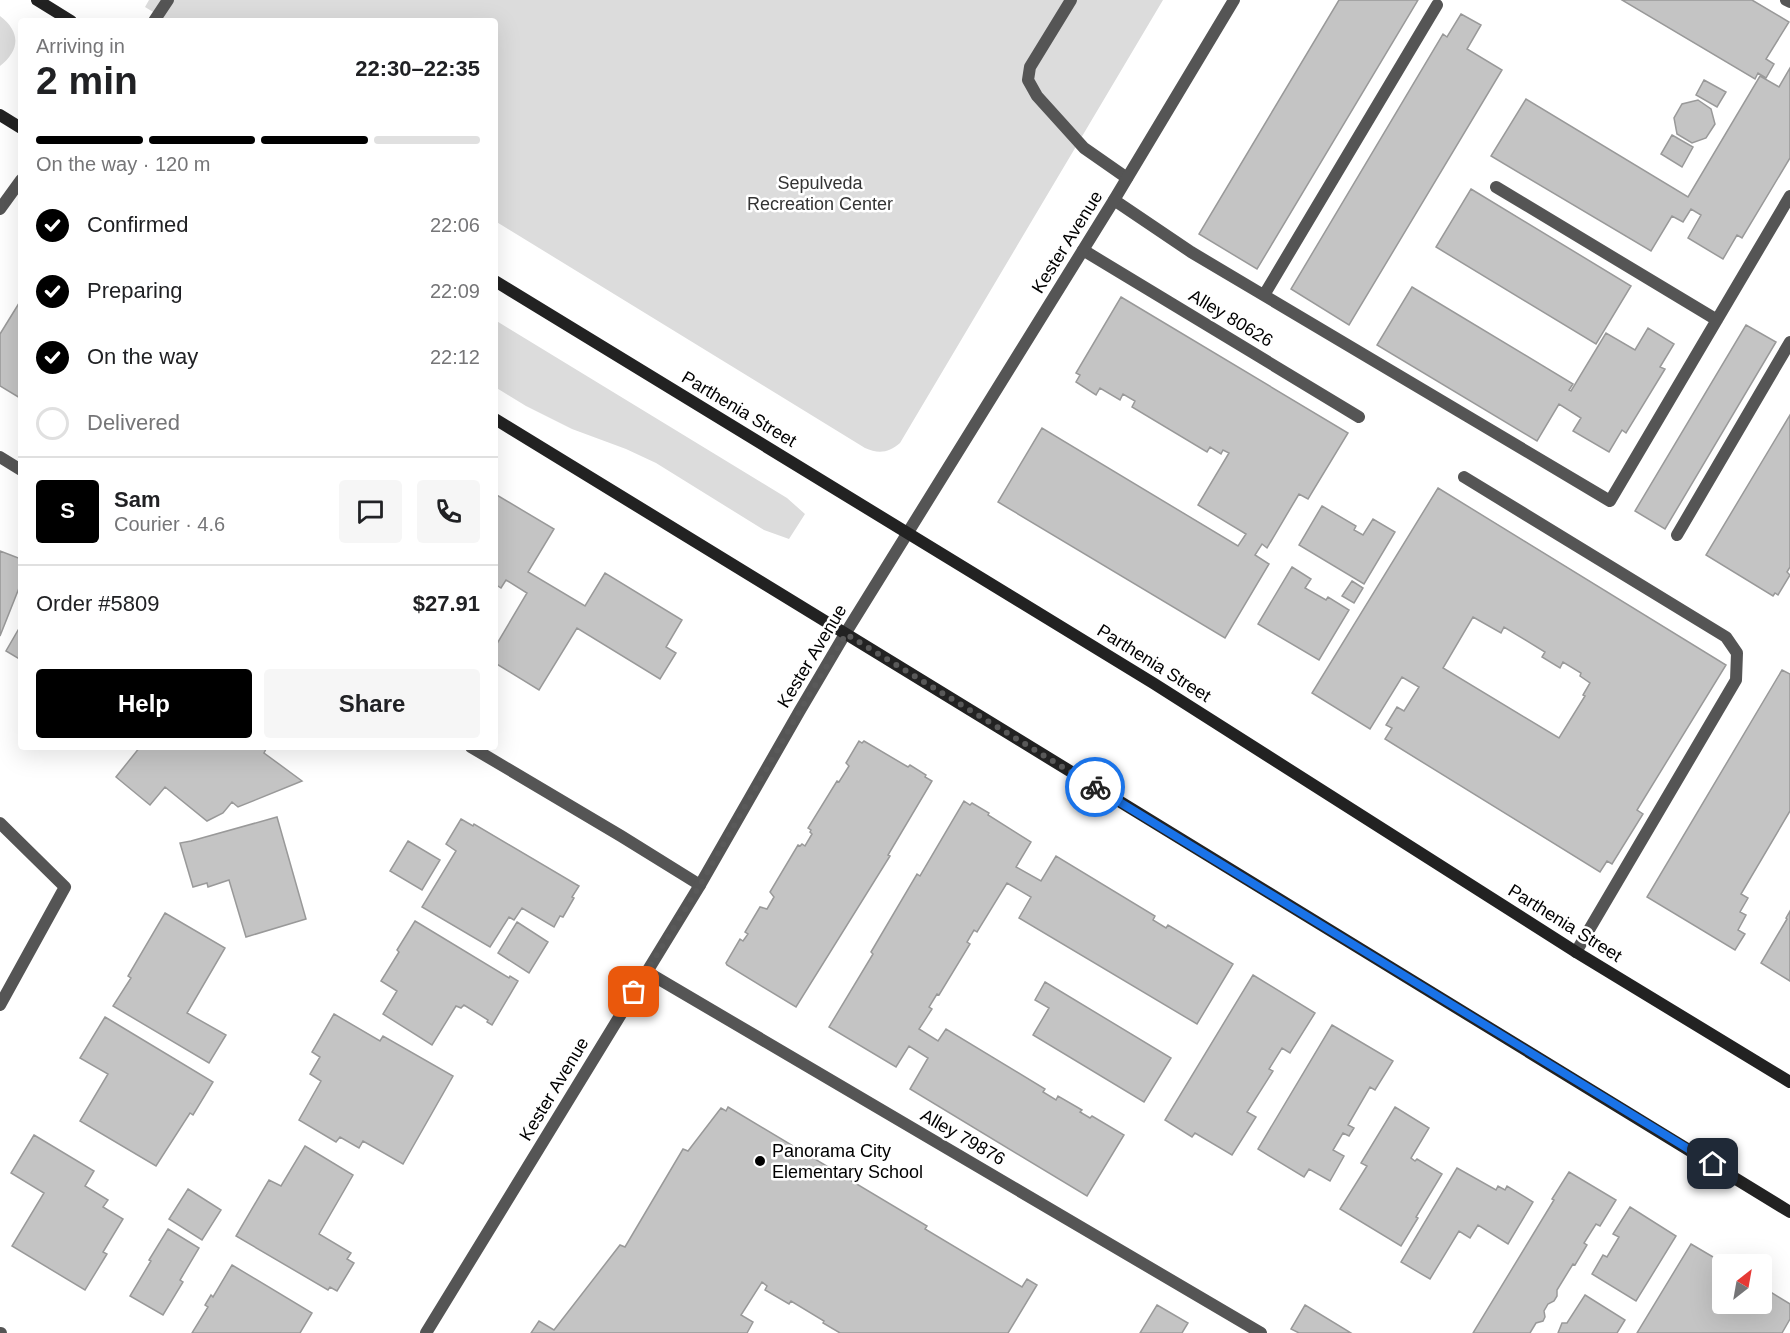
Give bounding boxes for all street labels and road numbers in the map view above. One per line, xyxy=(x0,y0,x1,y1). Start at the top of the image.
street label: Kester Avenue xyxy=(1028,187,1106,297)
street label: Alley 80626 xyxy=(1186,285,1276,351)
street label: Parthenia Street xyxy=(678,367,800,451)
street label: Kester Avenue xyxy=(773,601,851,711)
street label: Parthenia Street xyxy=(1094,620,1214,706)
street label: Parthenia Street xyxy=(1505,880,1625,966)
street label: Kester Avenue xyxy=(515,1034,593,1144)
street label: Alley 79876 xyxy=(917,1105,1009,1169)

